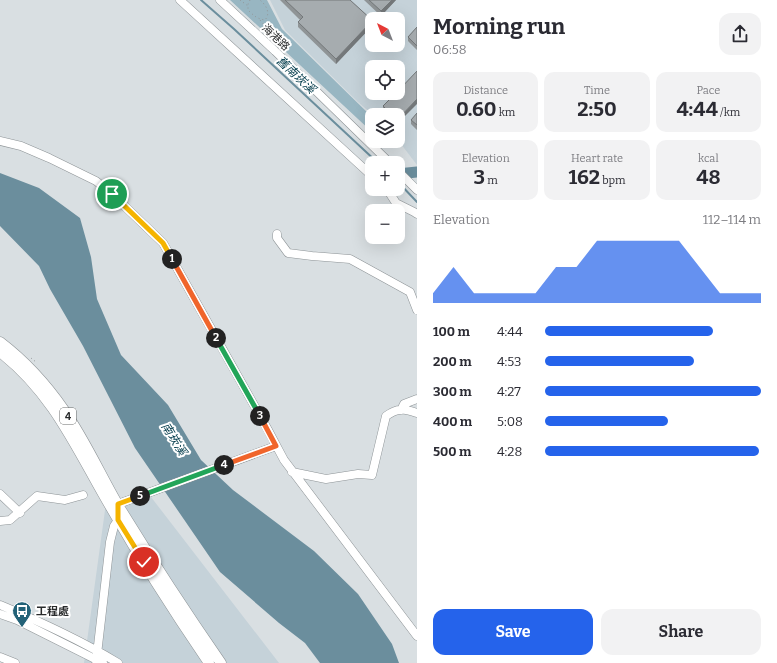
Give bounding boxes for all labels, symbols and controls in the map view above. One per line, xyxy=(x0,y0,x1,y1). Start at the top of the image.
north arrow xyxy=(365,12,405,52)
map controls xyxy=(365,12,405,244)
text: Morning run xyxy=(433,13,565,40)
button: share xyxy=(719,13,761,55)
street label: 海港路 xyxy=(259,21,292,53)
text: 06:58 xyxy=(433,42,466,57)
water label: 舊南崁溪 xyxy=(274,54,320,98)
button: locate xyxy=(365,60,405,100)
text: Distance xyxy=(463,84,508,97)
text: Time xyxy=(584,84,610,97)
text: Pace xyxy=(696,84,720,97)
text: 0.60 xyxy=(456,97,497,121)
text: 2:50 xyxy=(577,97,617,121)
text: 4:44 xyxy=(676,97,718,121)
text: km xyxy=(497,106,515,119)
text: /km xyxy=(718,106,740,119)
button: layers xyxy=(365,108,405,148)
text: Elevation xyxy=(462,152,510,165)
text: Heart rate xyxy=(571,152,623,165)
text: kcal xyxy=(698,152,719,165)
button: + xyxy=(365,156,405,196)
text: 3 xyxy=(474,165,485,189)
text: 162 xyxy=(568,165,600,189)
text: 48 xyxy=(696,165,720,189)
text: m xyxy=(485,174,498,187)
text: bpm xyxy=(600,174,626,187)
pin xyxy=(95,177,129,211)
icon: arrive xyxy=(101,183,123,205)
button: − xyxy=(365,204,405,244)
text: Elevation xyxy=(433,212,490,227)
text: 112–114 m xyxy=(703,212,761,227)
pin: 1 xyxy=(162,249,182,269)
text: 1 xyxy=(170,252,174,265)
text: 100 m xyxy=(433,324,470,339)
text: 4:44 xyxy=(497,324,523,339)
pin: 2 xyxy=(206,328,226,348)
text: 2 xyxy=(213,331,219,344)
text: 200 m xyxy=(433,354,472,369)
text: 4:53 xyxy=(497,354,521,369)
text: 300 m xyxy=(433,384,472,399)
text: 4:27 xyxy=(497,384,521,399)
pin: 3 xyxy=(250,406,270,426)
road number: 4 xyxy=(60,408,76,424)
text: 3 xyxy=(257,409,263,422)
text: 400 m xyxy=(433,414,472,429)
text: 5:08 xyxy=(497,414,523,429)
water label: 南崁溪 xyxy=(159,420,191,460)
text: 500 m xyxy=(433,444,471,459)
text: 4:28 xyxy=(497,444,522,459)
pin: 4 xyxy=(214,455,234,475)
text: 4 xyxy=(221,458,227,471)
pin: 5 xyxy=(130,486,150,506)
text: 5 xyxy=(137,489,143,502)
pin xyxy=(127,545,161,579)
icon: check xyxy=(133,551,155,573)
bus stop icon: 工程處 xyxy=(11,600,33,628)
place label: 工程處 xyxy=(36,605,69,618)
button: Save xyxy=(433,609,593,655)
button: Share xyxy=(601,609,761,655)

